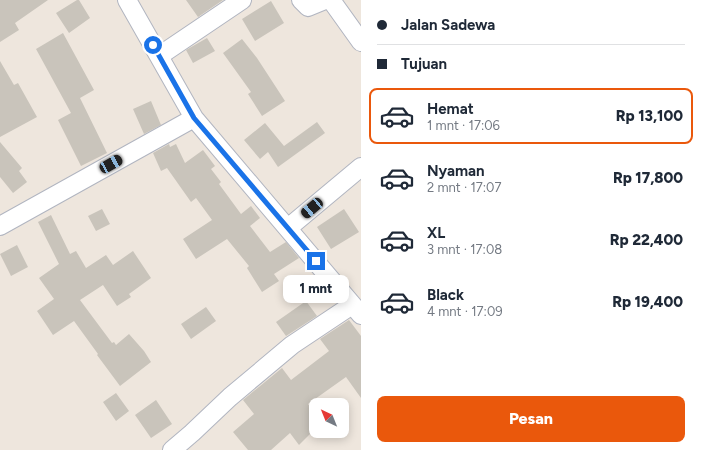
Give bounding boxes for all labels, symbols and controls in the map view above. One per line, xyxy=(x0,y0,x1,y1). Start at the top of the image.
text: Jalan Sadewa xyxy=(401,16,495,34)
route start xyxy=(144,36,162,54)
text: Tujuan xyxy=(401,55,447,73)
icon: car xyxy=(379,98,415,134)
text: Hemat xyxy=(427,100,474,118)
text: Rp 13,100 xyxy=(616,107,683,125)
text: 1 mnt · 17:06 xyxy=(427,118,500,133)
car xyxy=(98,153,124,175)
icon: car xyxy=(379,160,415,196)
text: Nyaman xyxy=(427,162,485,180)
text: Rp 17,800 xyxy=(613,169,683,187)
text: 2 mnt · 17:07 xyxy=(427,180,501,195)
car xyxy=(299,196,325,220)
icon: car xyxy=(379,222,415,258)
text: XL xyxy=(427,224,445,242)
text: Rp 22,400 xyxy=(610,231,683,249)
text: 3 mnt · 17:08 xyxy=(427,242,502,257)
route end xyxy=(307,252,325,270)
callout: 1 mnt xyxy=(283,275,349,303)
text: 1 mnt xyxy=(300,281,332,296)
icon: car xyxy=(379,284,415,320)
text: Black xyxy=(427,286,464,304)
text: Rp 19,400 xyxy=(612,293,683,311)
text: 4 mnt · 17:09 xyxy=(427,304,503,319)
button: Pesan xyxy=(377,396,685,442)
north arrow xyxy=(309,398,349,438)
map controls xyxy=(309,398,349,438)

